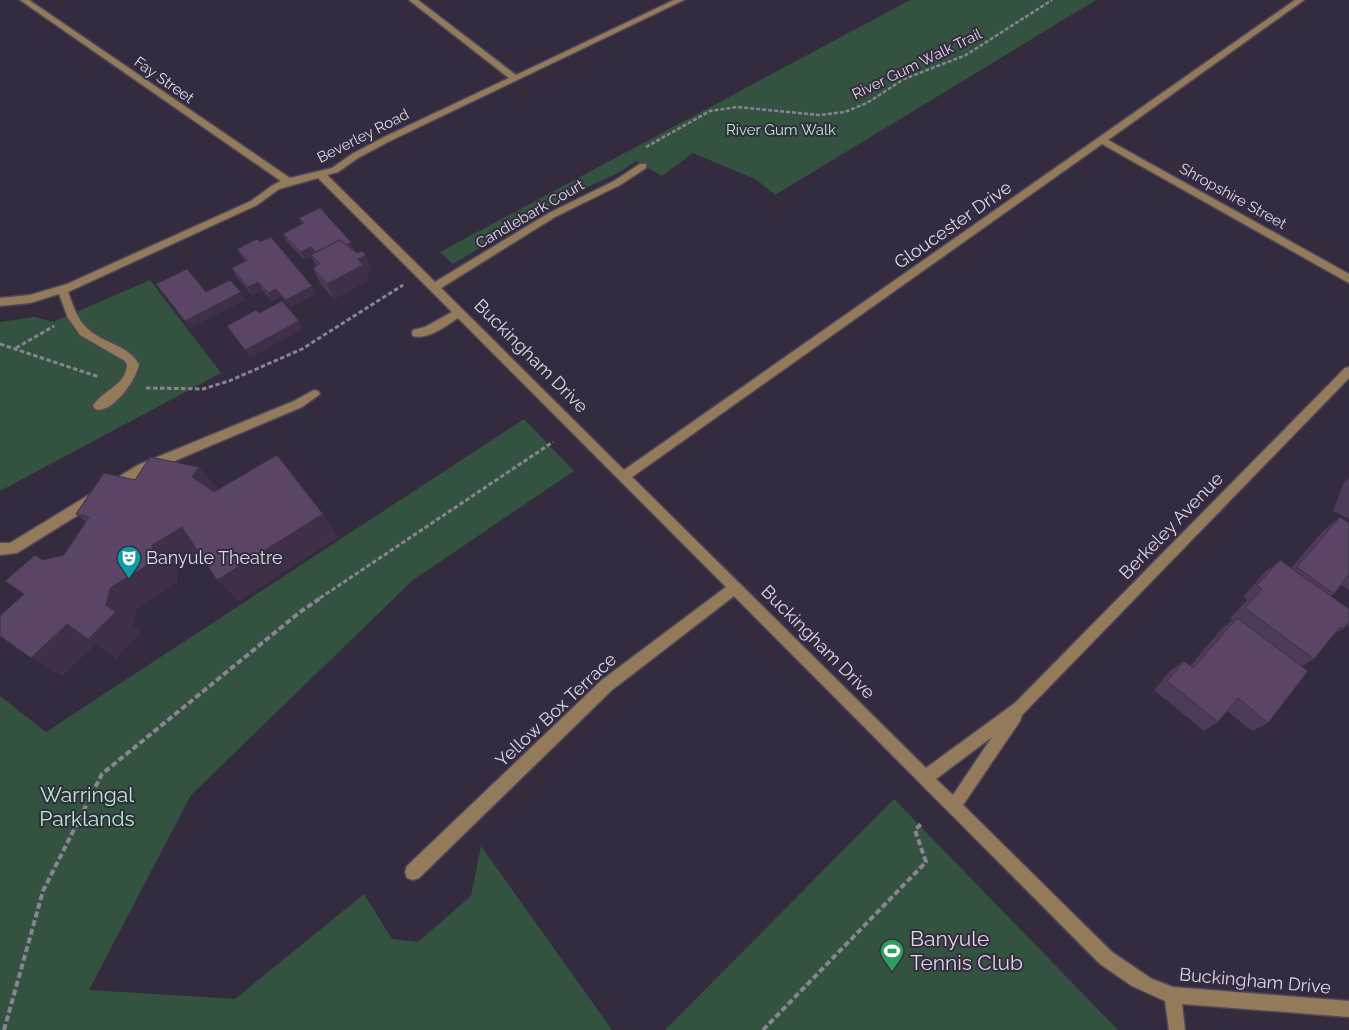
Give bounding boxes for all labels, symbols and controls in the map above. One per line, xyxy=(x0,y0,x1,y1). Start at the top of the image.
street label: River Gum Walk Trail xyxy=(849,24,986,103)
street label: Fay Street xyxy=(131,53,197,107)
street label: Beverley Road xyxy=(314,105,412,167)
park label: River Gum Walk xyxy=(726,121,836,139)
street label: Shropshire Street xyxy=(1176,159,1290,233)
street label: Candlebark Court xyxy=(473,176,587,252)
street label: Gloucester Drive xyxy=(890,176,1016,273)
street label: Buckingham Drive xyxy=(470,294,593,417)
street label: Berkeley Avenue xyxy=(1114,468,1227,583)
theatre icon: Banyule Theatre xyxy=(116,545,142,579)
place label: Banyule Theatre xyxy=(146,547,283,568)
street label: Buckingham Drive xyxy=(757,580,880,703)
street label: Yellow Box Terrace xyxy=(491,648,621,771)
park label: Warringal Parklands xyxy=(39,782,135,831)
place label: Banyule Tennis Club xyxy=(910,926,1023,975)
sports icon: Banyule Tennis Club xyxy=(879,938,905,972)
street label: Buckingham Drive xyxy=(1178,963,1332,998)

